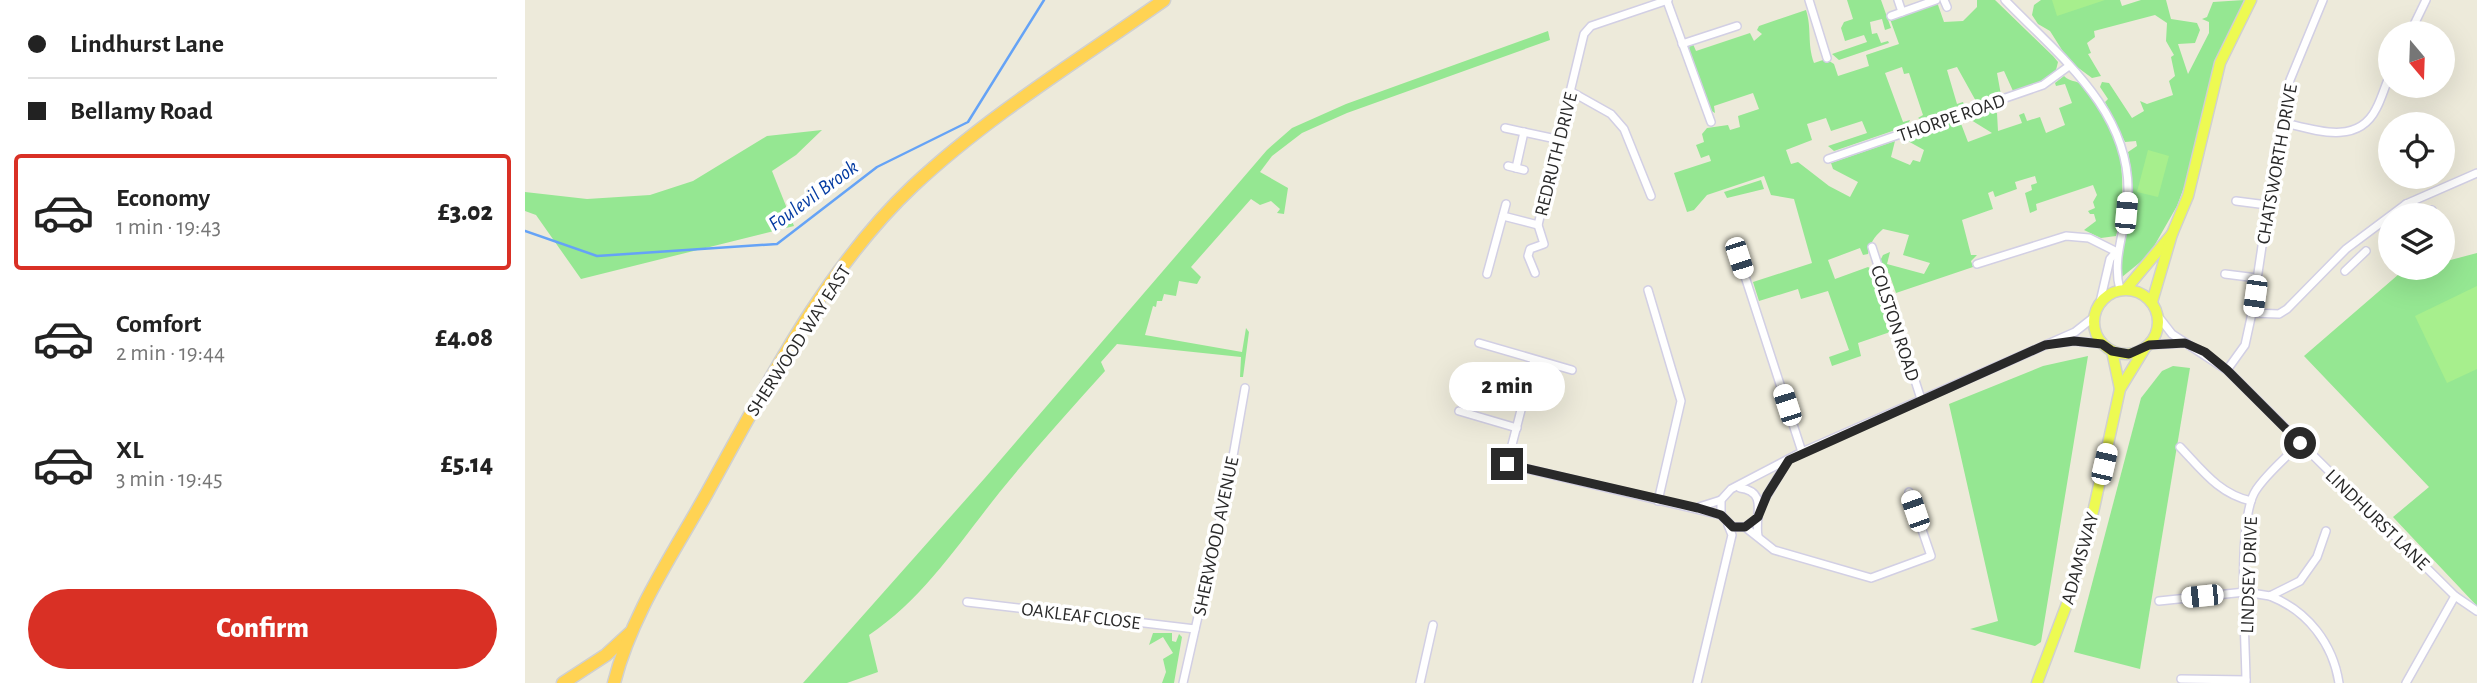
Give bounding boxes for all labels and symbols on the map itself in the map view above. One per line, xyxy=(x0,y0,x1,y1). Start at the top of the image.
north arrow xyxy=(2378,21,2455,98)
street label: CHATSWORTH DRIVE xyxy=(2254,83,2301,246)
street label: REDRUTH DRIVE xyxy=(1532,90,1581,218)
street label: THORPE ROAD xyxy=(1895,91,2008,146)
water label: Foulevil Brook xyxy=(765,156,862,235)
car xyxy=(2114,191,2139,235)
car xyxy=(1723,235,1756,281)
street label: SHERWOOD WAY EAST xyxy=(744,262,855,420)
street label: COLSTON ROAD xyxy=(1867,263,1922,384)
car xyxy=(2242,274,2269,318)
callout: 2 min xyxy=(1449,363,1565,412)
car xyxy=(1771,382,1804,428)
route start xyxy=(2284,427,2316,459)
car xyxy=(2090,441,2119,487)
route end xyxy=(1491,448,1523,480)
street label: SHERWOOD AVENUE xyxy=(1190,455,1243,617)
street label: LINDHURST LANE xyxy=(2322,466,2432,574)
car xyxy=(1899,488,1932,534)
street label: ADAMSWAY xyxy=(2058,510,2103,606)
street label: LINDSEY DRIVE xyxy=(2238,516,2261,634)
car xyxy=(2181,583,2224,609)
street label: OAKLEAF CLOSE xyxy=(1020,600,1141,633)

